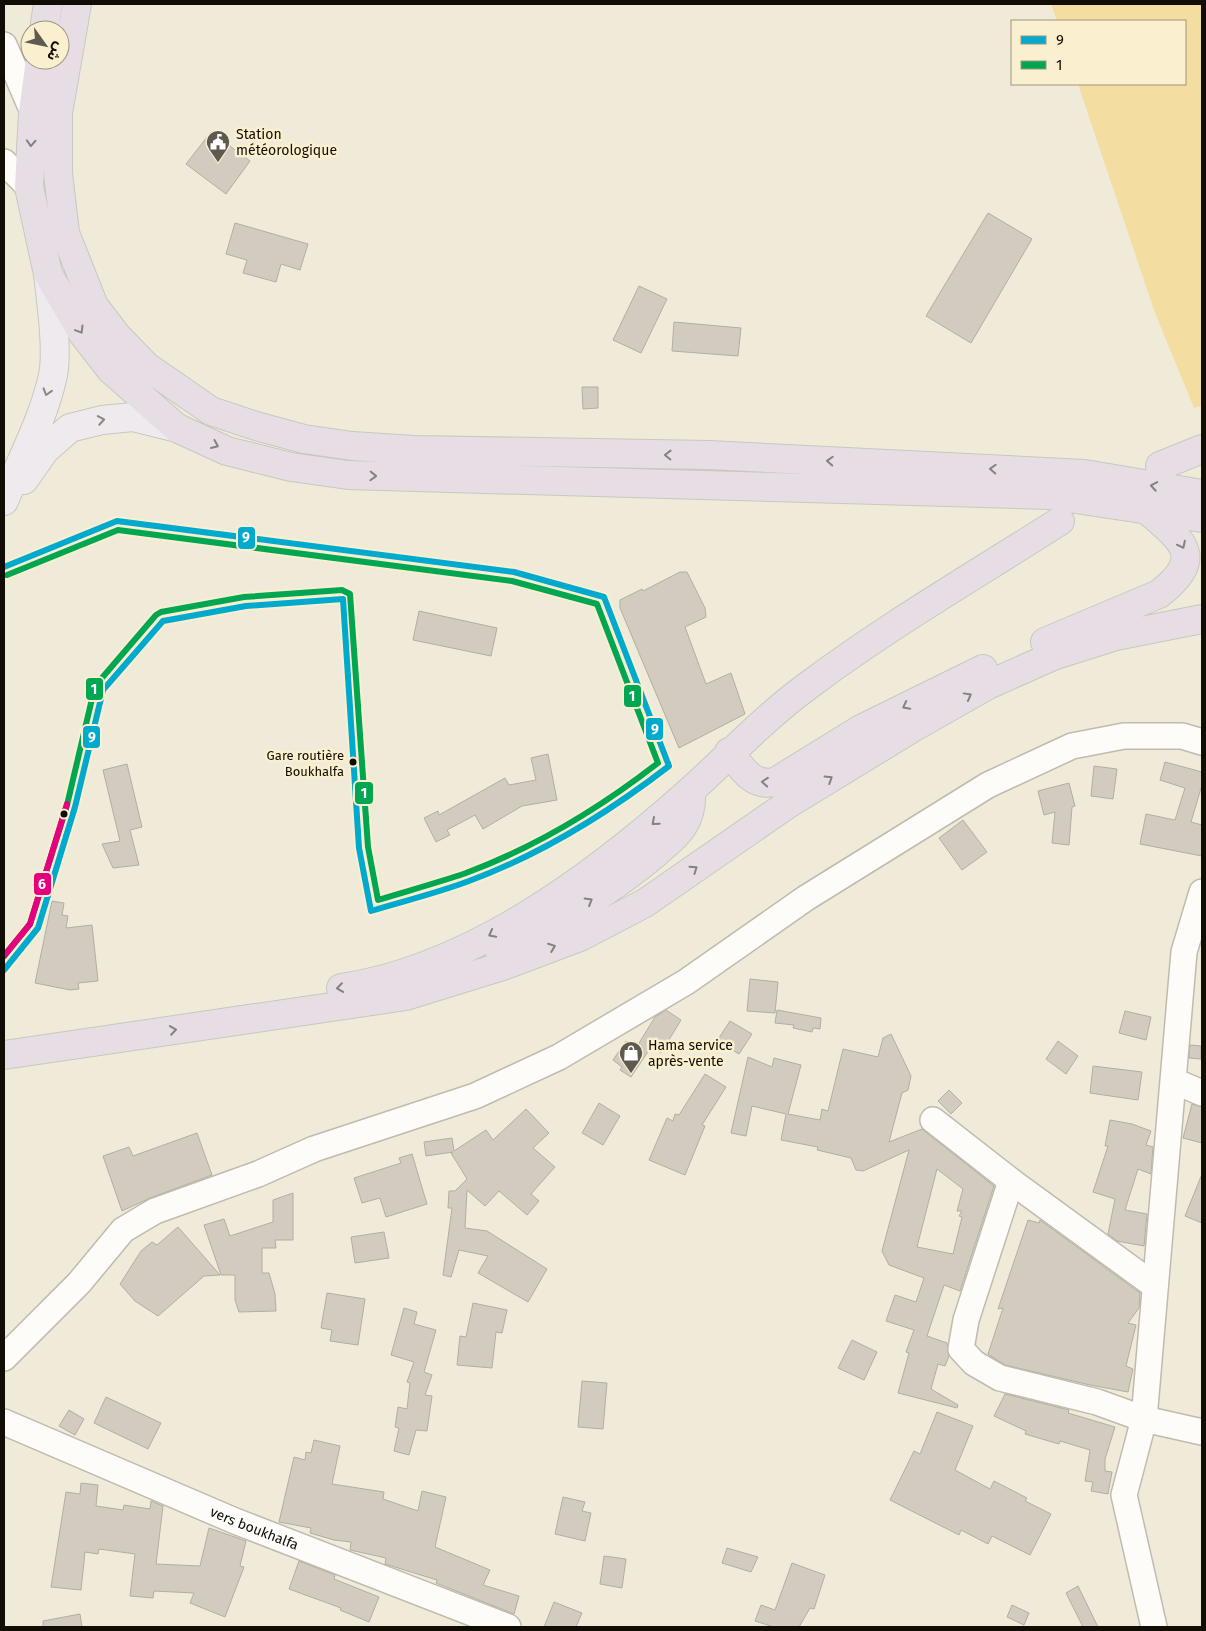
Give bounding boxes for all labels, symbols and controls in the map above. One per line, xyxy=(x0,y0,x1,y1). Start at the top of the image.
north arrow xyxy=(20,20,70,70)
legend xyxy=(1011,20,1186,85)
text: 9 xyxy=(1056,31,1064,49)
text: ش xyxy=(43,39,68,64)
text: 1 xyxy=(1056,56,1063,74)
place label: Station météorologique xyxy=(236,126,337,159)
public building icon: Station météorologique xyxy=(205,129,231,163)
one-way arrow xyxy=(26,140,37,148)
one-way arrow xyxy=(74,324,84,333)
one-way arrow xyxy=(43,387,53,396)
one-way arrow xyxy=(97,416,106,426)
one-way arrow xyxy=(210,439,219,450)
one-way arrow xyxy=(664,449,672,460)
one-way arrow xyxy=(826,456,834,467)
one-way arrow xyxy=(988,464,996,475)
one-way arrow xyxy=(370,471,378,482)
one-way arrow xyxy=(1150,481,1159,491)
line badge: 9 xyxy=(237,526,256,550)
text: 9 xyxy=(242,529,250,546)
one-way arrow xyxy=(1175,539,1185,548)
line badge: 1 xyxy=(85,677,104,701)
text: 1 xyxy=(91,681,97,698)
line badge: 1 xyxy=(623,684,642,708)
text: 1 xyxy=(629,688,635,705)
one-way arrow xyxy=(963,692,972,702)
one-way arrow xyxy=(903,700,912,710)
line badge: 9 xyxy=(645,717,664,741)
text: 9 xyxy=(651,721,659,738)
line badge: 9 xyxy=(82,725,101,749)
text: 9 xyxy=(88,729,96,746)
place label: Gare routière Boukhalfa xyxy=(267,748,344,779)
marker: Gare routière Boukhalfa xyxy=(348,757,358,767)
one-way arrow xyxy=(760,776,768,787)
one-way arrow xyxy=(823,776,832,786)
line badge: 1 xyxy=(354,781,374,805)
text: 1 xyxy=(361,785,367,802)
unlabelled marker xyxy=(59,809,69,819)
one-way arrow xyxy=(651,816,660,825)
one-way arrow xyxy=(689,866,698,876)
line badge: 6 xyxy=(33,872,52,896)
text: 6 xyxy=(38,876,46,893)
one-way arrow xyxy=(584,898,593,908)
one-way arrow xyxy=(489,927,498,937)
one-way arrow xyxy=(547,943,556,954)
one-way arrow xyxy=(336,983,345,993)
one-way arrow xyxy=(169,1026,178,1036)
place label: Hama service après-vente xyxy=(648,1037,733,1070)
shop icon: Hama service après-vente xyxy=(618,1040,644,1074)
street label: vers boukhalfa xyxy=(208,1503,301,1553)

